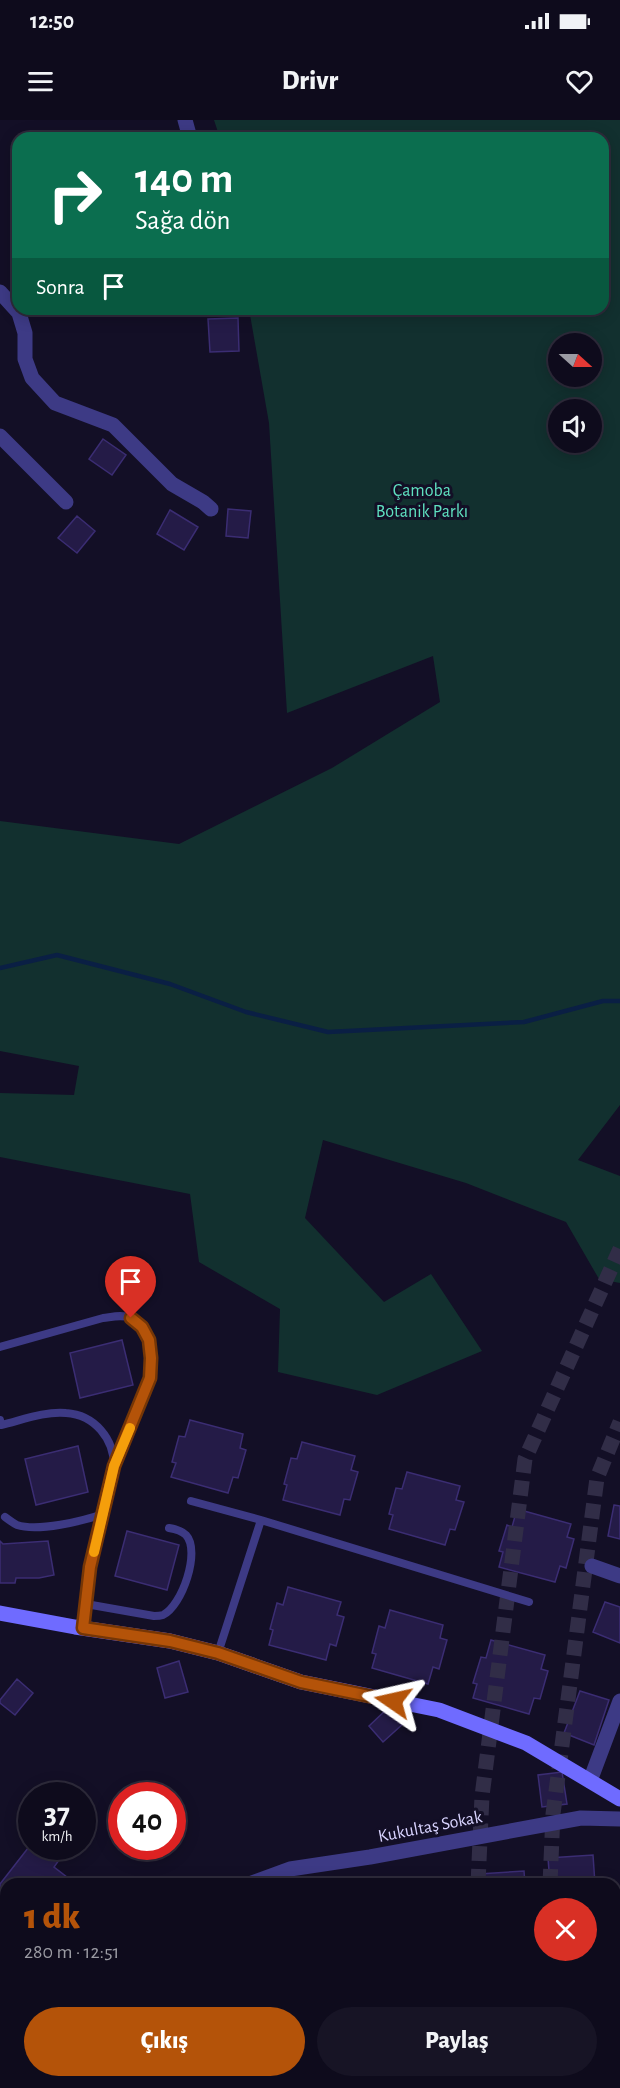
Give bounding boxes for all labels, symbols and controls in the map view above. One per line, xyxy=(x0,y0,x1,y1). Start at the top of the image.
text: 12:50 xyxy=(30,10,74,32)
icon: menu xyxy=(24,65,57,98)
icon: heart xyxy=(563,65,596,98)
text: Drivr xyxy=(282,67,338,94)
icon: right xyxy=(36,156,114,234)
text: 140 m xyxy=(135,158,233,200)
text: Sağa dön xyxy=(135,207,230,234)
icon: arrive xyxy=(97,270,130,303)
text: Sonra xyxy=(36,276,85,298)
north arrow xyxy=(548,333,602,387)
map controls xyxy=(548,333,602,453)
button: sound xyxy=(548,399,602,453)
park label: Çamoba Botanik Parkı xyxy=(376,482,468,521)
pin xyxy=(105,1256,156,1318)
icon: arrive xyxy=(114,1265,147,1298)
position arrow xyxy=(361,1669,425,1733)
speed limit sign: 40 xyxy=(108,1782,186,1860)
text: 37 xyxy=(44,1799,70,1829)
street label: Kukultaş Sokak xyxy=(377,1808,485,1846)
text: km/h xyxy=(42,1829,72,1844)
button: close xyxy=(534,1898,597,1961)
text: 1 dk xyxy=(24,1899,80,1935)
text: 280 m · 12:51 xyxy=(24,1942,119,1962)
button: Çıkış xyxy=(24,2007,305,2076)
button: Paylaş xyxy=(317,2007,597,2076)

